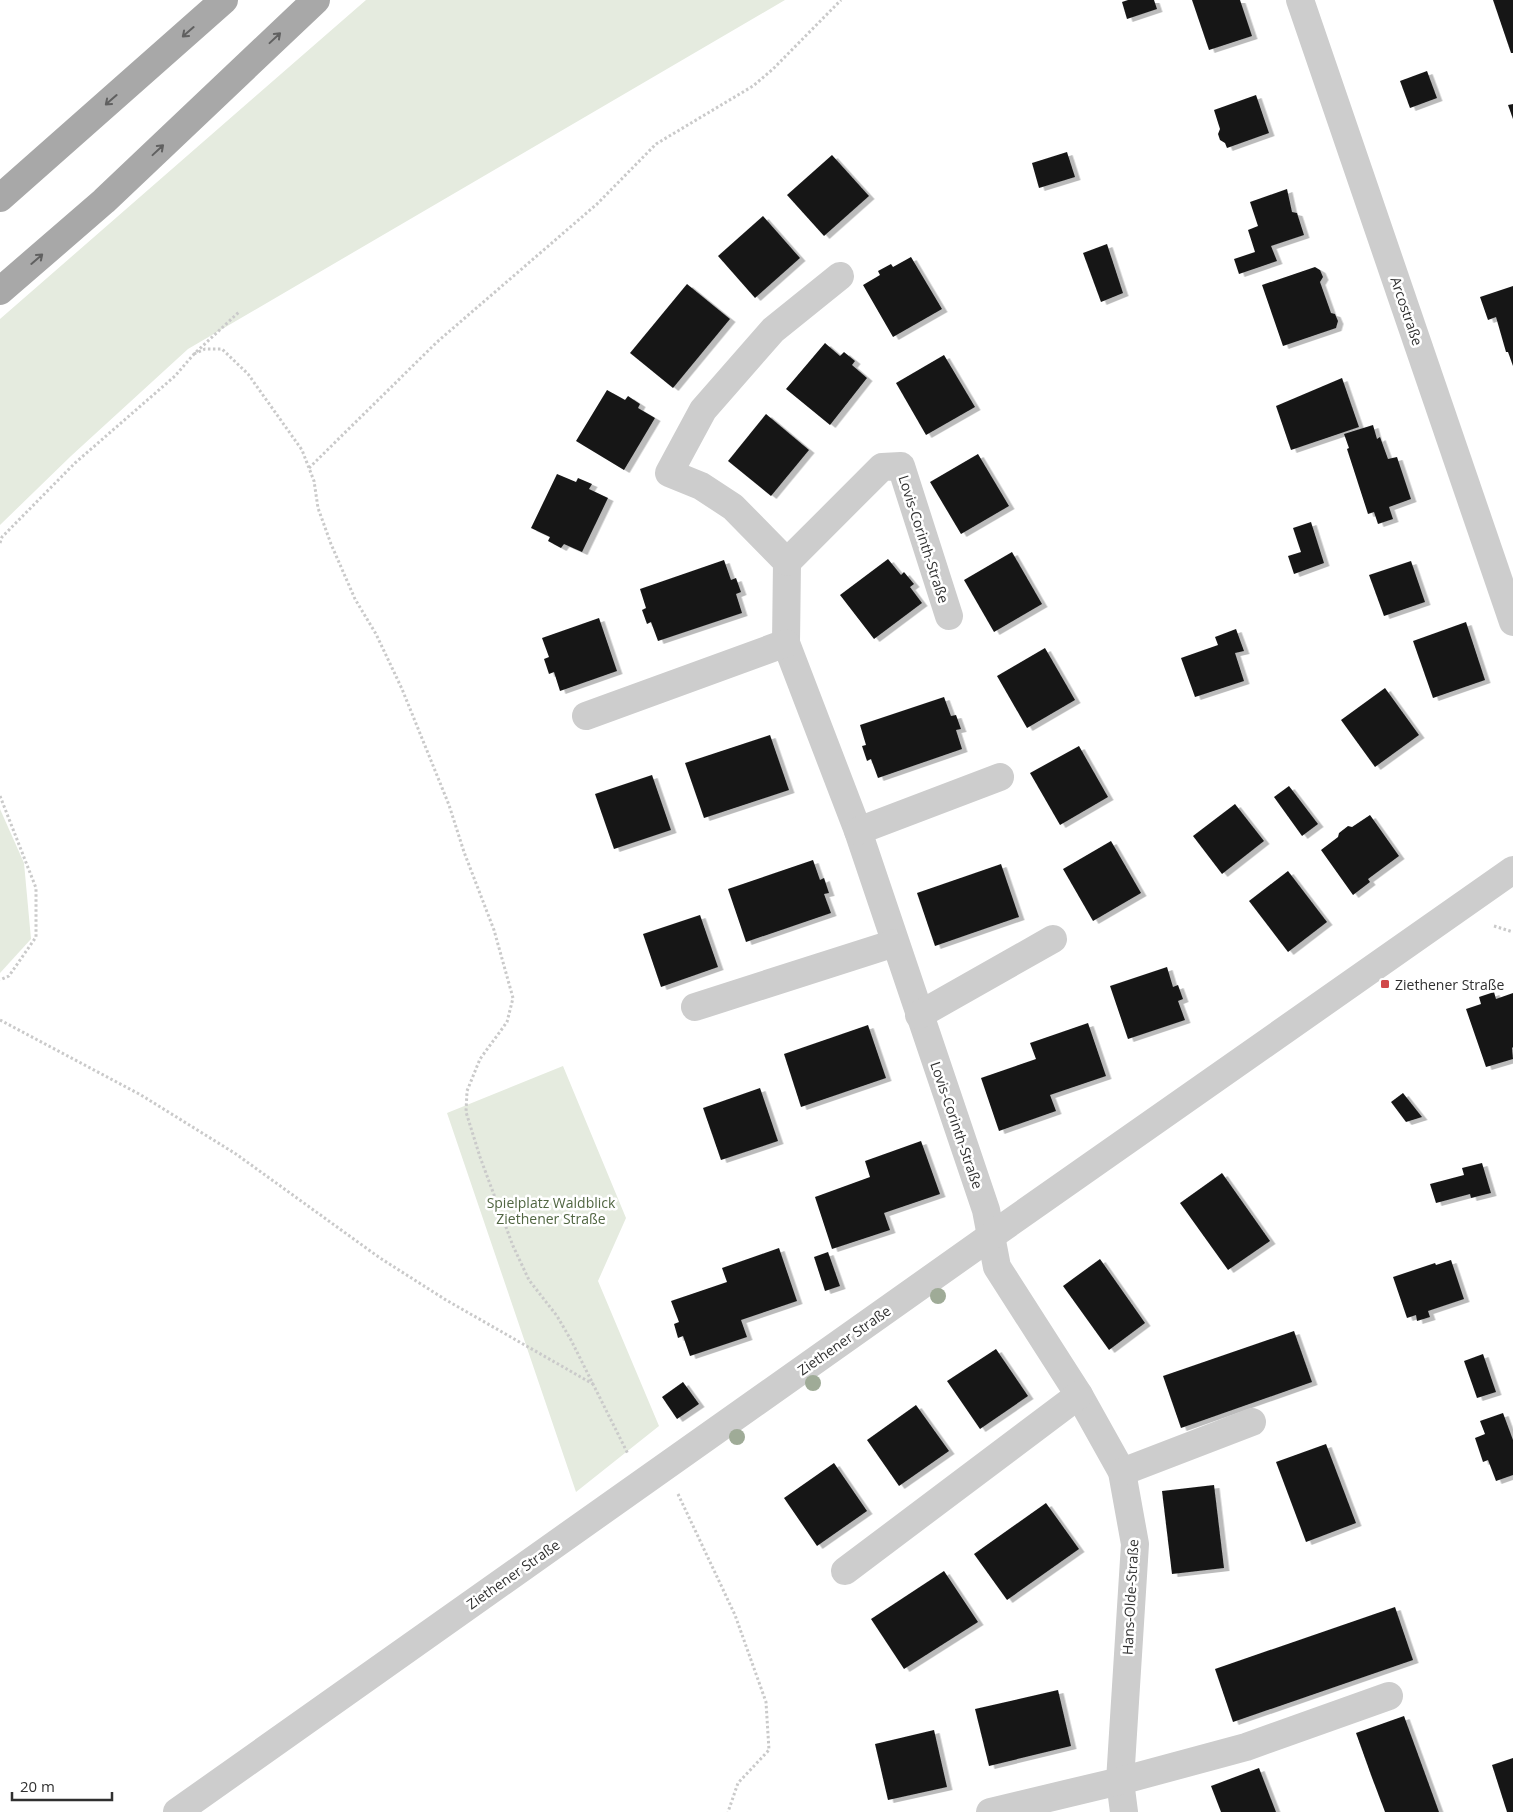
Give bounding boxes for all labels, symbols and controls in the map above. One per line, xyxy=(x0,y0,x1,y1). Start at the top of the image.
one-way arrow xyxy=(182,26,195,37)
one-way arrow xyxy=(269,32,282,44)
one-way arrow xyxy=(105,94,118,106)
one-way arrow xyxy=(151,144,164,156)
one-way arrow xyxy=(30,254,43,265)
street label: Arcostraße xyxy=(1386,274,1428,348)
street label: Lovis-Corinth-Straße xyxy=(894,473,954,605)
place label: Ziethener Straße xyxy=(1395,975,1505,994)
marker: Ziethener Straße xyxy=(1379,978,1391,990)
street label: Lovis-Corinth-Straße xyxy=(926,1059,988,1191)
park label: Spielplatz Waldblick Ziethener Straße xyxy=(487,1193,616,1228)
street label: Ziethener Straße xyxy=(794,1301,894,1379)
street label: Ziethener Straße xyxy=(463,1535,563,1613)
street label: Hans-Olde-Straße xyxy=(1117,1538,1143,1655)
scale bar xyxy=(12,1770,112,1802)
text: 20 m xyxy=(20,1776,55,1796)

